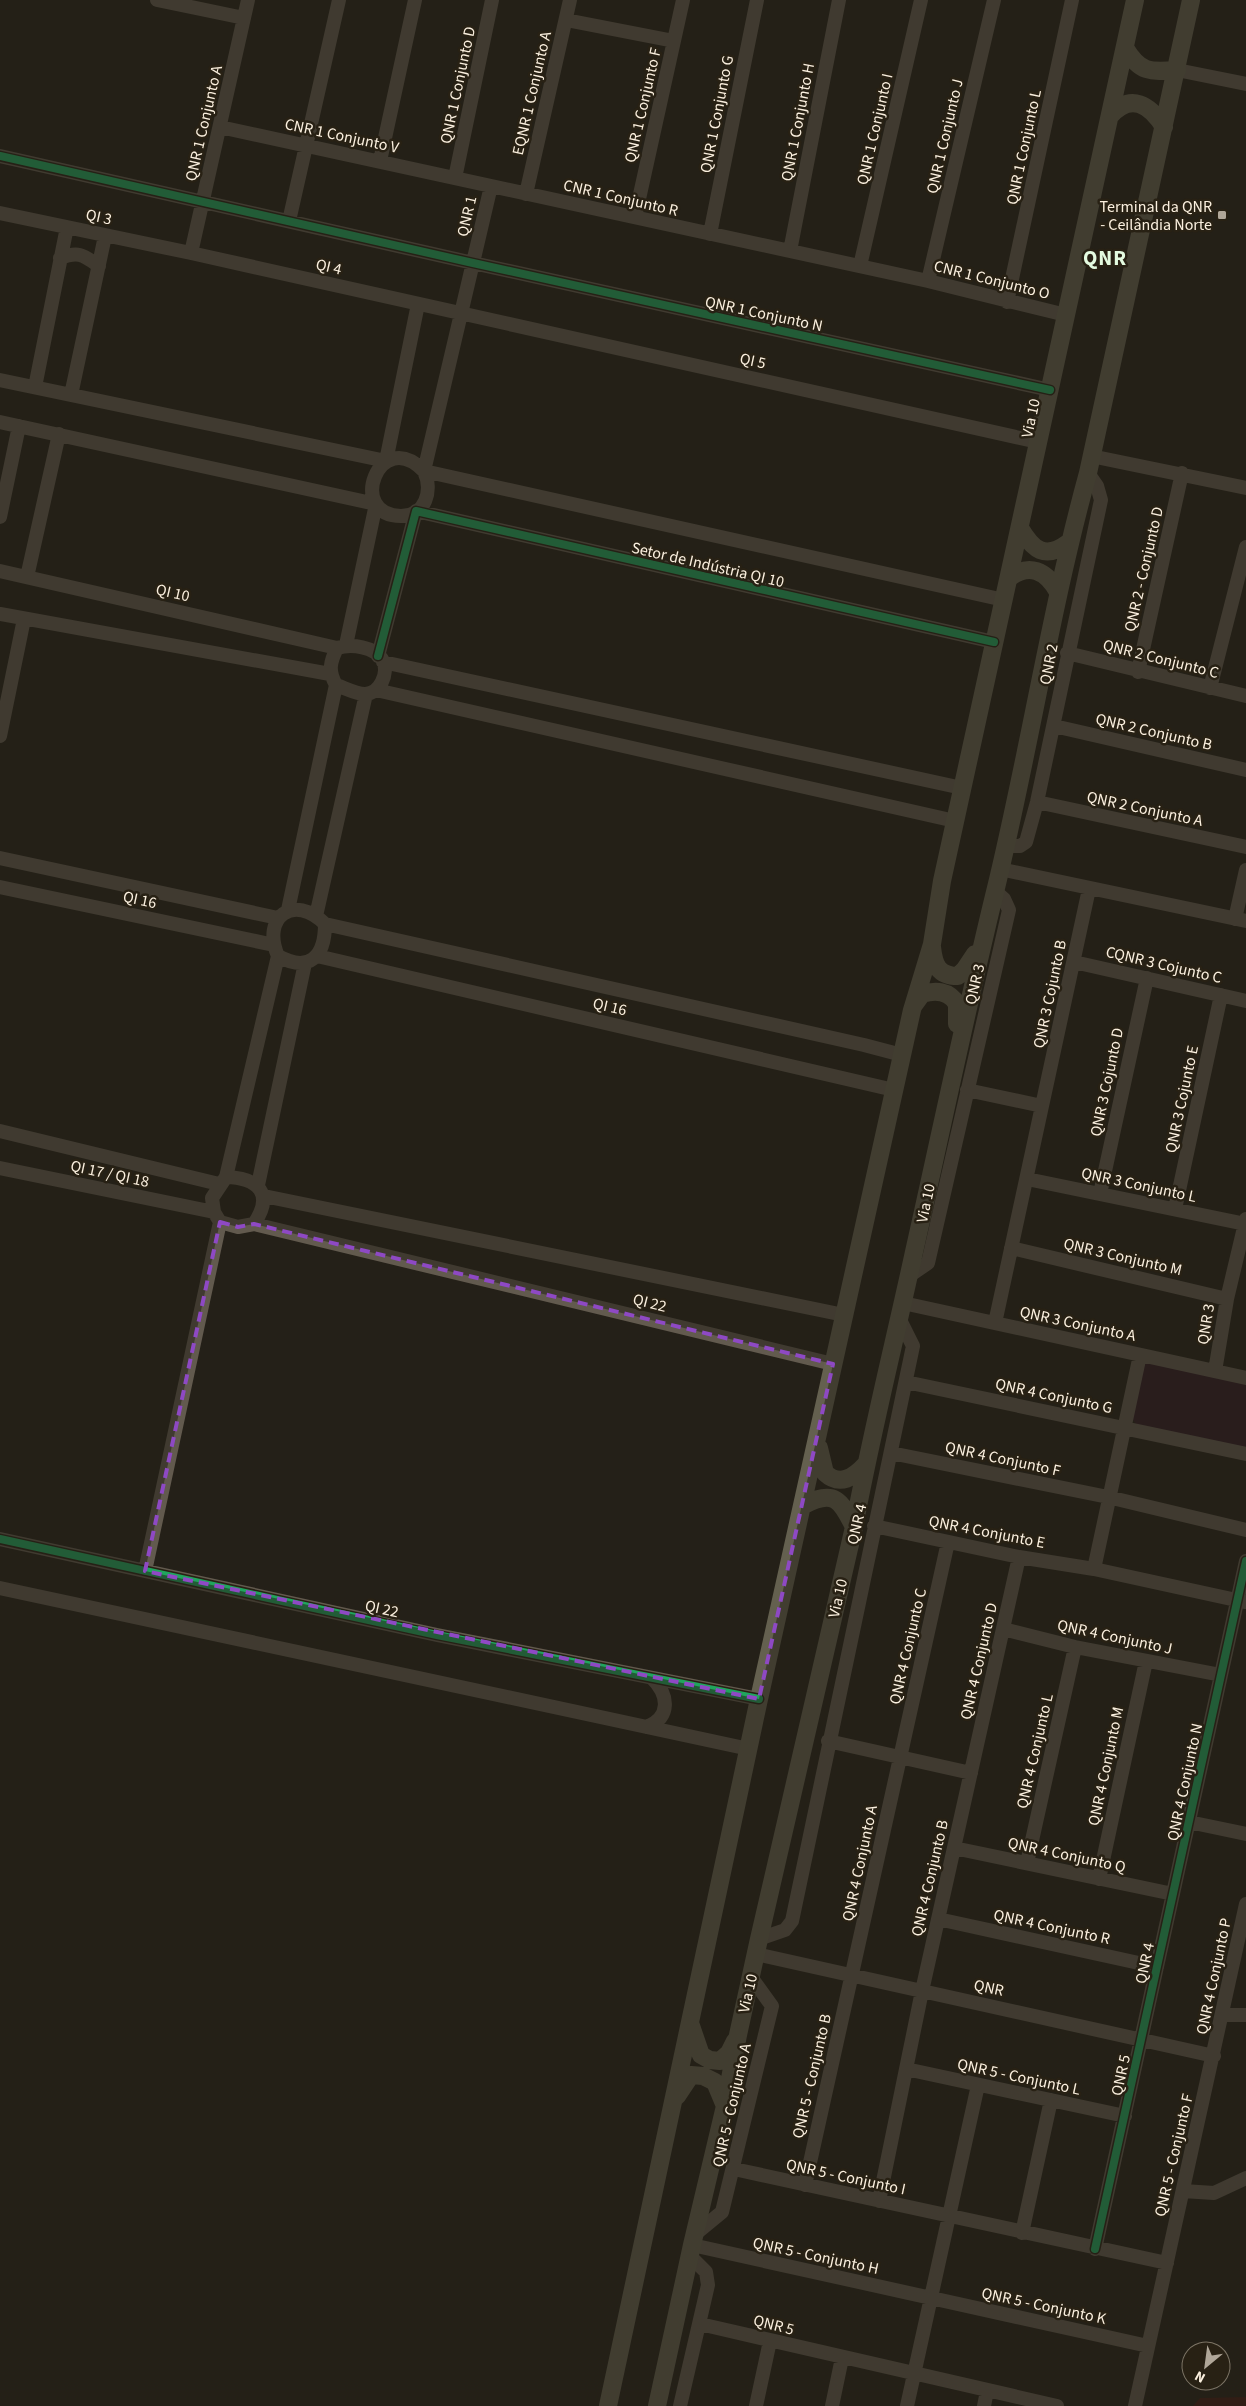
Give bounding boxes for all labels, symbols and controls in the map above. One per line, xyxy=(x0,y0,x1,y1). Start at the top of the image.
street label: QNR 1 Conjunto D xyxy=(435,24,481,146)
street label: EQNR 1 Conjunto A xyxy=(507,29,557,157)
street label: QNR 1 Conjunto F xyxy=(619,45,667,165)
street label: QNR 1 Conjunto G xyxy=(695,54,739,175)
street label: QNR 1 Conjunto H xyxy=(776,61,820,183)
street label: QNR 1 Conjunto A xyxy=(180,63,228,183)
street label: QNR 1 Conjunto I xyxy=(851,71,898,187)
street label: QNR 1 Conjunto J xyxy=(921,77,969,196)
street label: QNR 1 Conjunto L xyxy=(1001,87,1047,207)
street label: CNR 1 Conjunto V xyxy=(283,113,402,159)
street label: CNR 1 Conjunto R xyxy=(561,174,680,222)
street label: QNR 1 xyxy=(452,194,482,239)
place label: Terminal da QNR - Ceilândia Norte xyxy=(1099,196,1212,236)
street label: QI 3 xyxy=(84,204,114,230)
marker: Terminal da QNR - Ceilândia Norte xyxy=(1216,209,1228,221)
district label: QNR xyxy=(1083,243,1127,273)
street label: QI 4 xyxy=(314,253,344,281)
street label: CNR 1 Conjunto O xyxy=(932,255,1052,305)
street label: QNR 1 Conjunto N xyxy=(703,291,825,337)
street label: QI 5 xyxy=(738,348,768,374)
street label: Via 10 xyxy=(1016,397,1046,440)
street label: QNR 2 - Conjunto D xyxy=(1119,504,1169,634)
street label: Setor de Indústria QI 10 xyxy=(629,537,786,593)
street label: QI 10 xyxy=(154,578,192,608)
street label: QNR 2 Conjunto C xyxy=(1101,634,1221,684)
street label: QNR 2 xyxy=(1034,642,1064,687)
street label: QNR 2 Conjunto B xyxy=(1093,708,1214,756)
street label: QNR 2 Conjunto A xyxy=(1085,786,1205,832)
street label: QI 16 xyxy=(121,886,159,914)
street label: QNR 3 Cojunto B xyxy=(1028,938,1072,1050)
street label: CQNR 3 Cojunto C xyxy=(1104,941,1224,989)
street label: QNR 3 xyxy=(960,962,990,1007)
street label: QI 16 xyxy=(591,992,629,1022)
street label: QNR 3 Cojunto D xyxy=(1085,1026,1129,1139)
street label: QNR 3 Cojunto E xyxy=(1160,1044,1204,1155)
street label: QI 17 / QI 18 xyxy=(68,1155,151,1193)
street label: QNR 3 Conjunto L xyxy=(1079,1162,1199,1208)
street label: Via 10 xyxy=(911,1182,941,1225)
street label: QNR 3 Conjunto M xyxy=(1061,1233,1184,1281)
street label: QI 22 xyxy=(631,1288,669,1318)
street label: QNR 3 Conjunto A xyxy=(1018,1301,1138,1347)
street label: QNR 3 xyxy=(1192,1302,1220,1346)
street label: QNR 4 Conjunto G xyxy=(993,1373,1114,1419)
street label: QNR 4 Conjunto F xyxy=(943,1436,1063,1482)
street label: QNR 4 xyxy=(842,1502,872,1547)
street label: QNR 4 Conjunto E xyxy=(927,1510,1047,1554)
street label: Via 10 xyxy=(823,1577,853,1620)
street label: QNR 4 Conjunto C xyxy=(884,1586,932,1706)
street label: QI 22 xyxy=(363,1595,401,1623)
street label: QNR 4 Conjunto D xyxy=(955,1600,1003,1722)
street label: QNR 4 Conjunto J xyxy=(1055,1614,1174,1660)
street label: QNR 4 Conjunto L xyxy=(1011,1691,1059,1811)
street label: QNR 4 Conjunto M xyxy=(1083,1705,1129,1828)
street label: QNR 4 Conjunto N xyxy=(1162,1721,1208,1843)
street label: QNR 4 Conjunto A xyxy=(837,1803,883,1923)
street label: QNR 4 Conjunto B xyxy=(906,1818,954,1939)
street label: QNR 4 Conjunto Q xyxy=(1006,1832,1128,1878)
street label: QNR 4 Conjunto R xyxy=(992,1904,1112,1950)
street label: QNR 4 Conjunto P xyxy=(1191,1916,1237,2036)
street label: QNR 4 xyxy=(1130,1941,1160,1986)
street label: Via 10 xyxy=(733,1972,763,2015)
street label: QNR xyxy=(972,1974,1006,2002)
street label: QNR 5 - Conjunto B xyxy=(787,2012,837,2141)
street label: QNR 5 - Conjunto A xyxy=(707,2041,757,2169)
street label: QNR 5 - Conjunto L xyxy=(955,2053,1083,2101)
street label: QNR 5 xyxy=(1106,2053,1136,2098)
street label: QNR 5 - Conjunto F xyxy=(1149,2091,1199,2219)
street label: QNR 5 - Conjunto I xyxy=(784,2154,908,2200)
street label: QNR 5 - Conjunto H xyxy=(751,2232,881,2280)
street label: QNR 5 - Conjunto K xyxy=(979,2282,1109,2330)
street label: QNR 5 xyxy=(751,2309,796,2341)
north arrow xyxy=(1181,2341,1231,2391)
text: N xyxy=(1191,2365,1209,2387)

